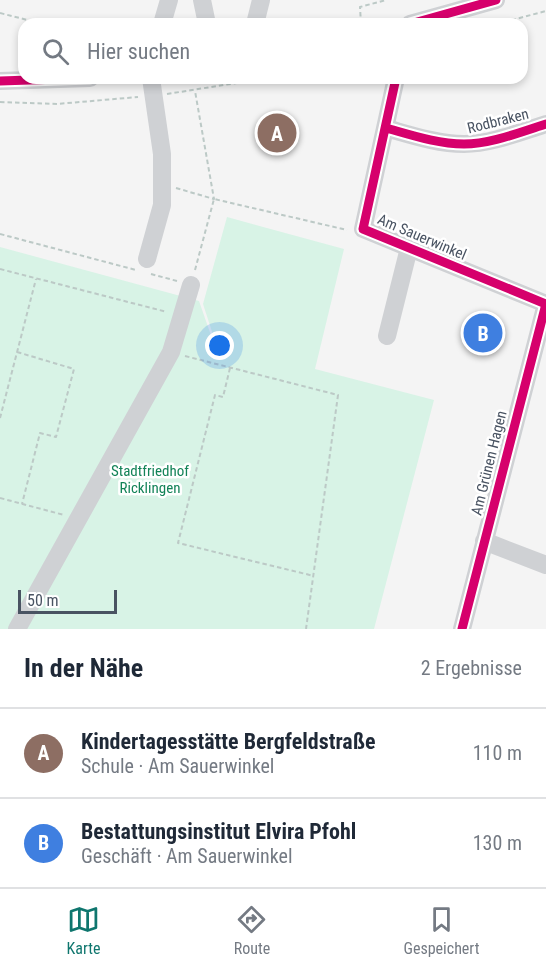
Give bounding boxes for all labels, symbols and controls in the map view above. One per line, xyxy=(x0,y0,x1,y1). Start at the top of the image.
search box xyxy=(18,18,528,84)
icon: search xyxy=(39,35,72,68)
text: Hier suchen xyxy=(87,39,190,64)
street label: Rodbraken xyxy=(465,105,531,137)
pin: A xyxy=(258,110,296,156)
street label: Am Sauerwinkel xyxy=(375,210,469,264)
pin: B xyxy=(464,310,502,356)
your location xyxy=(205,331,234,360)
street label: Am Grünen Hagen xyxy=(467,409,511,517)
park label: Stadtfriedhof Ricklingen xyxy=(111,462,189,497)
scale bar xyxy=(18,587,117,614)
text: 50 m xyxy=(27,591,59,610)
text: In der Nähe xyxy=(24,653,143,683)
text: 2 Ergebnisse xyxy=(421,656,522,680)
text: Kindertagesstätte Bergfeldstraße xyxy=(81,729,376,754)
text: A xyxy=(38,741,49,765)
text: 110 m xyxy=(473,741,522,765)
text: Schule · Am Sauerwinkel xyxy=(81,754,274,778)
text: Bestattungsinstitut Elvira Pfohl xyxy=(81,819,356,844)
text: B xyxy=(38,831,49,855)
text: 130 m xyxy=(473,831,522,855)
text: Geschäft · Am Sauerwinkel xyxy=(81,844,293,868)
tab: Karte xyxy=(67,903,101,958)
tab: Route xyxy=(234,903,270,958)
tab: Gespeichert xyxy=(403,903,479,958)

